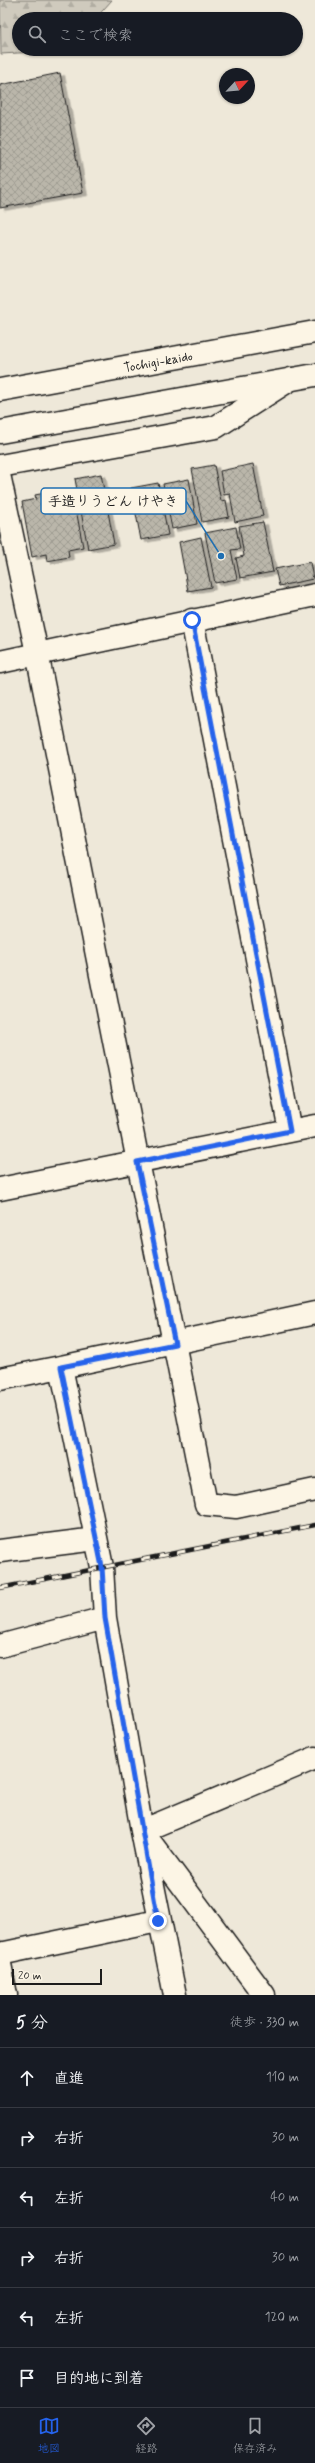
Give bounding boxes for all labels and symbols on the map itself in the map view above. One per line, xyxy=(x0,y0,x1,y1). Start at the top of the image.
north arrow xyxy=(219,68,255,104)
street label: Tochigi-kaido xyxy=(122,348,194,377)
callout: 手造りうどん けやき xyxy=(41,488,186,514)
text: 手造りうどん けやき xyxy=(48,493,178,511)
route start xyxy=(183,611,201,629)
route end xyxy=(149,1912,167,1930)
scale bar xyxy=(12,1967,102,1986)

